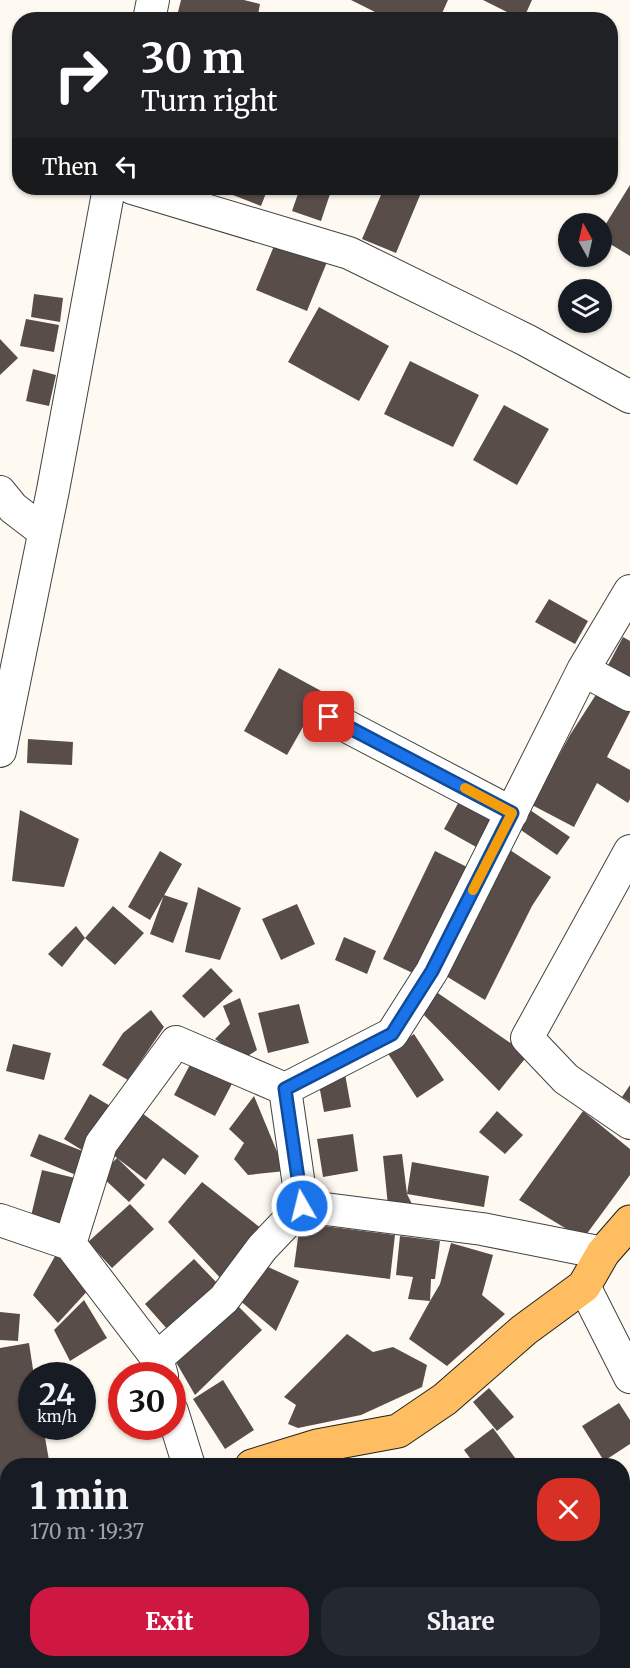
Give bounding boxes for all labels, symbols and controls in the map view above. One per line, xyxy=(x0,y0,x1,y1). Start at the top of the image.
text: 30 m xyxy=(141,32,245,84)
icon: right xyxy=(42,36,120,114)
text: Turn right xyxy=(141,84,278,118)
icon: left xyxy=(110,150,143,183)
text: Then xyxy=(42,153,98,181)
north arrow xyxy=(558,213,612,267)
map controls xyxy=(558,213,612,333)
button: layers xyxy=(558,279,612,333)
pin xyxy=(303,691,354,742)
icon: arrive xyxy=(312,700,345,733)
position arrow xyxy=(270,1174,334,1238)
speed limit sign: 30 xyxy=(108,1362,186,1440)
text: 24 xyxy=(39,1375,75,1413)
text: km/h xyxy=(37,1407,77,1426)
text: 1 min xyxy=(30,1474,129,1519)
button: close xyxy=(537,1478,600,1541)
text: 170 m · 19:37 xyxy=(30,1519,144,1544)
button: Exit xyxy=(30,1587,309,1656)
button: Share xyxy=(321,1587,600,1656)

